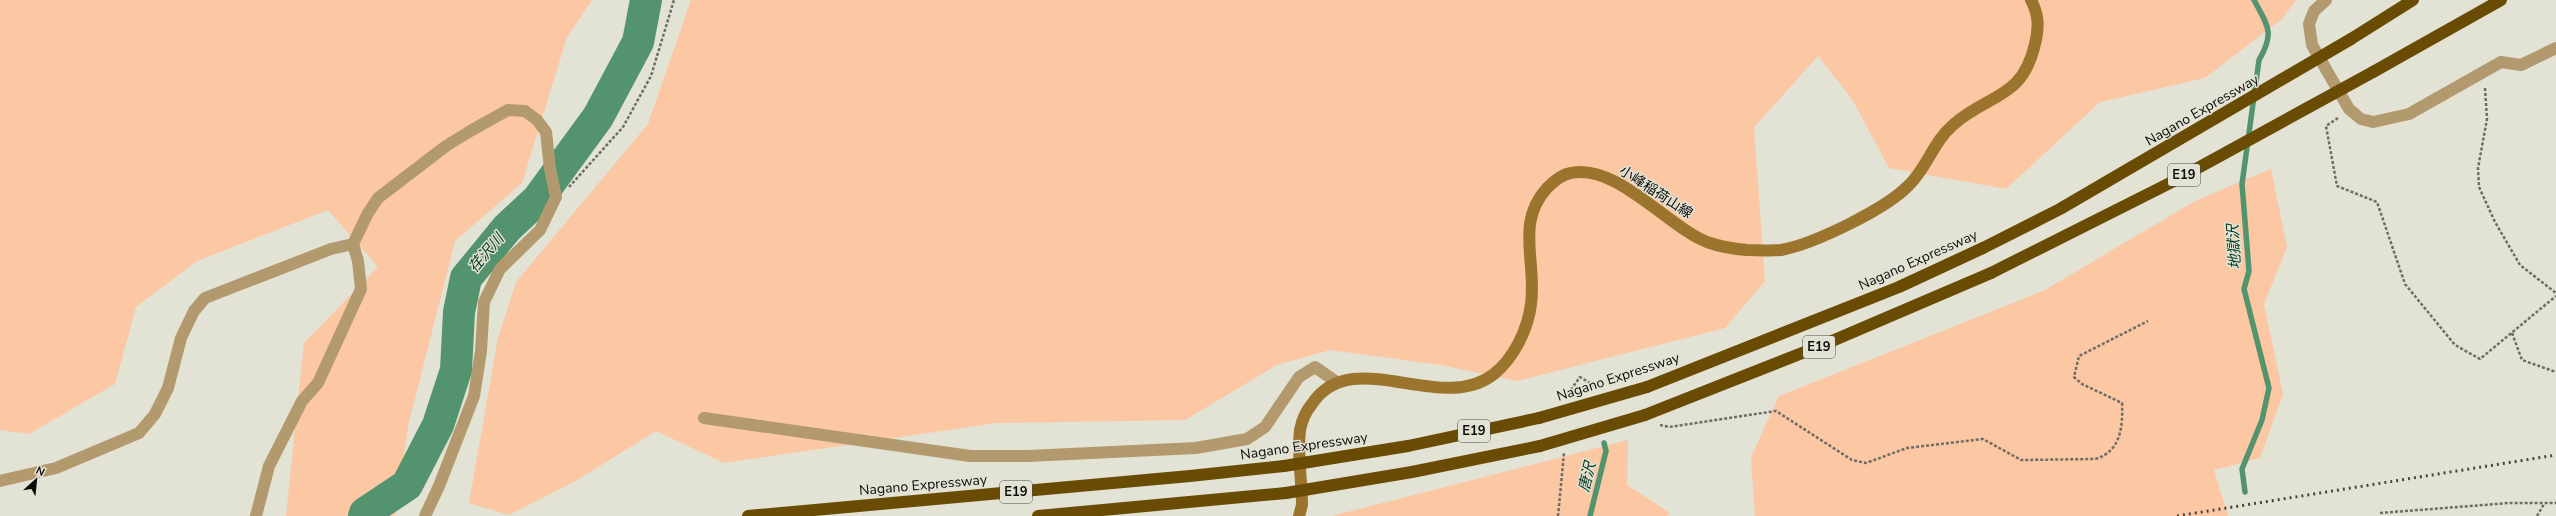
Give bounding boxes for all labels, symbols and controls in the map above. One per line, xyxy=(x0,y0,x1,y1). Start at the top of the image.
street label: Nagano Expressway xyxy=(2142,69,2263,150)
street label: 小峰稲荷山線 xyxy=(1616,161,1696,223)
road number: E19 xyxy=(2168,164,2200,186)
water label: 地獄沢 xyxy=(2223,222,2245,270)
street label: Nagano Expressway xyxy=(1856,225,1981,295)
water label: 荏沢川 xyxy=(464,228,509,277)
road number: E19 xyxy=(1803,336,1835,358)
street label: Nagano Expressway xyxy=(1554,348,1683,406)
road number: E19 xyxy=(1458,420,1490,442)
street label: Nagano Expressway xyxy=(1239,428,1370,464)
water label: 唐沢 xyxy=(1574,458,1601,494)
north arrow xyxy=(16,460,56,500)
text: N xyxy=(33,463,47,480)
street label: Nagano Expressway xyxy=(858,470,989,500)
road number: E19 xyxy=(1000,481,1032,503)

